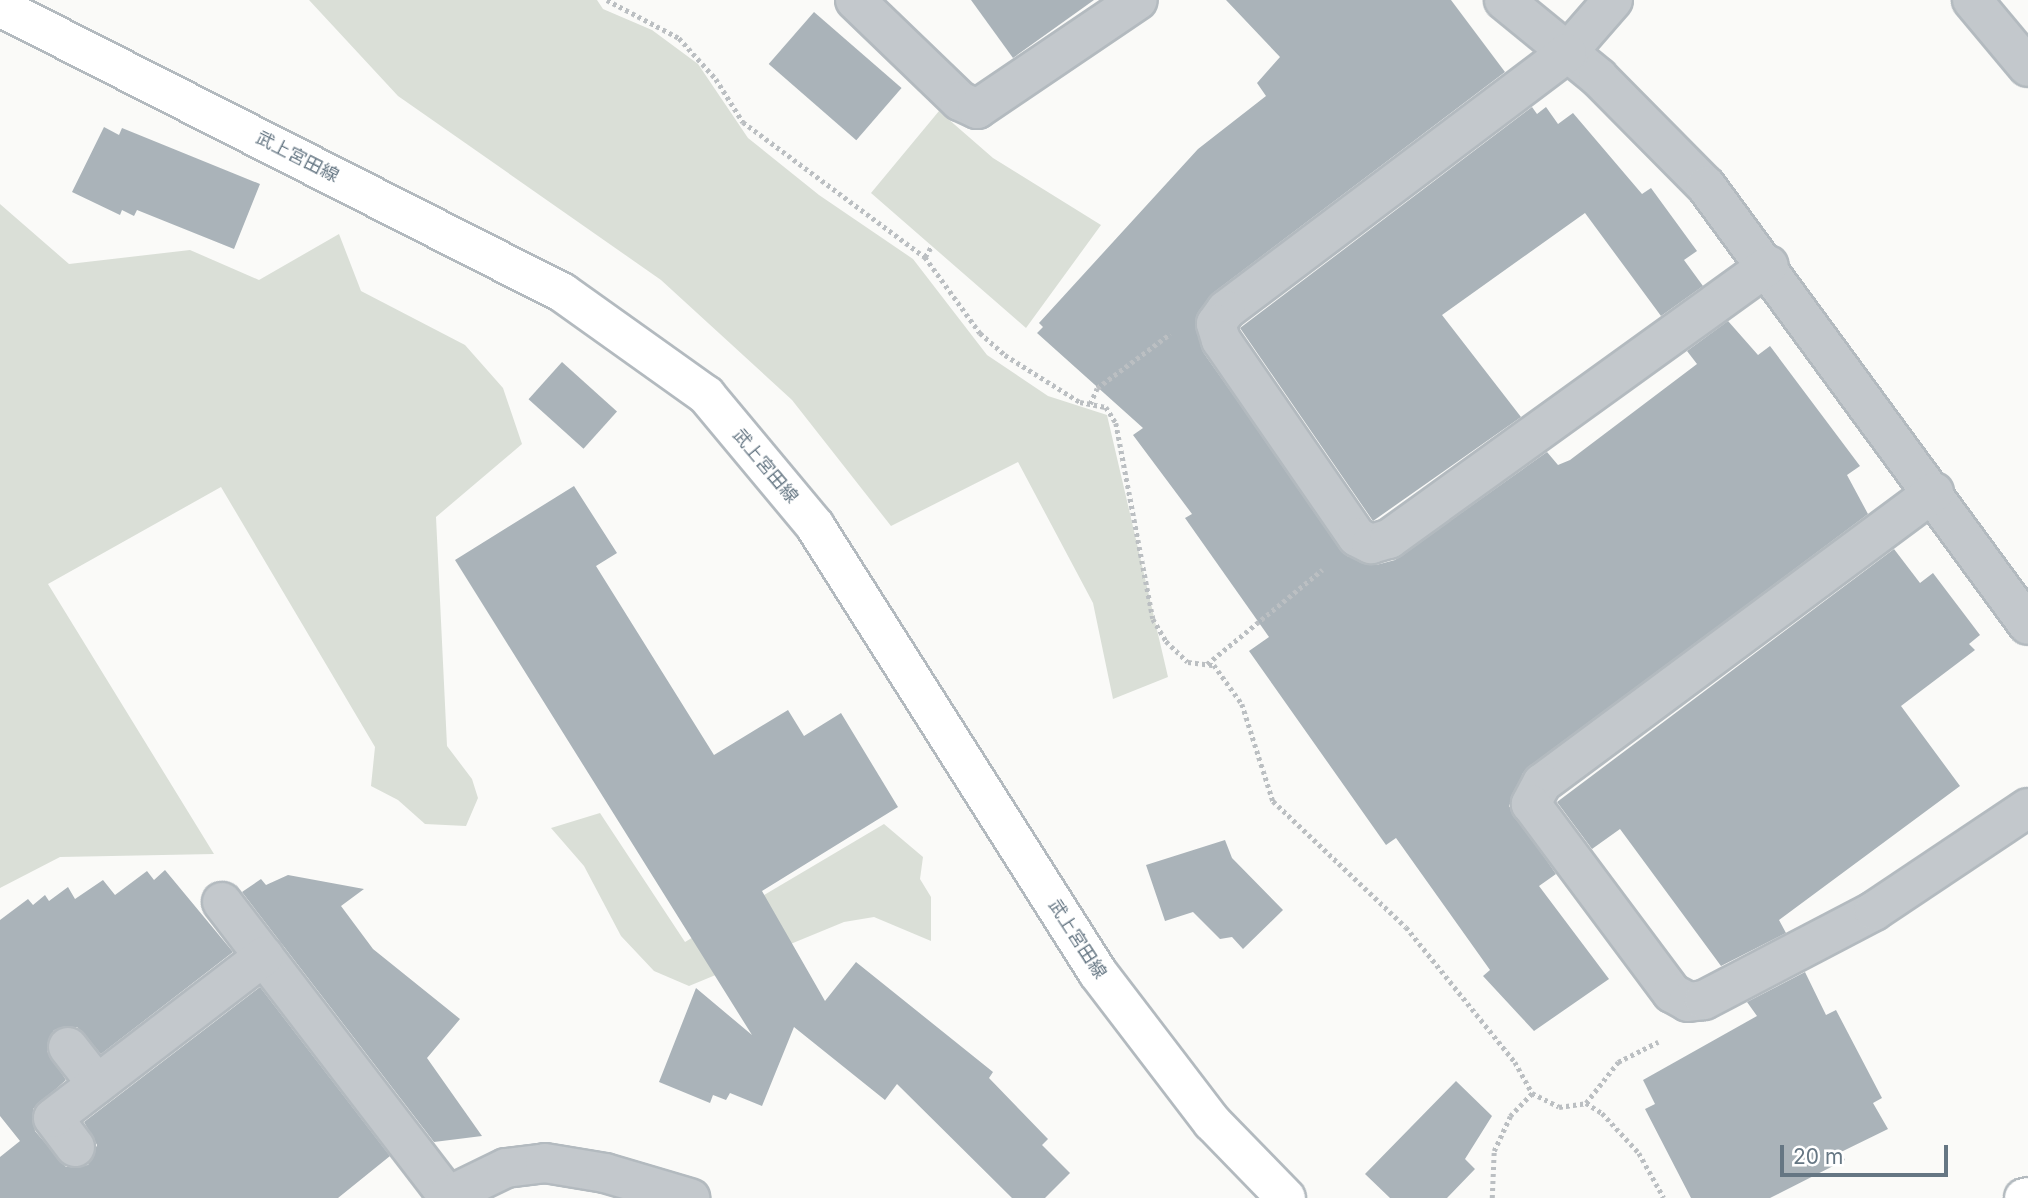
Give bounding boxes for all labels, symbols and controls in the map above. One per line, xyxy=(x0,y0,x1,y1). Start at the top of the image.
street label: 武上宮田線 xyxy=(252,127,342,187)
street label: 武上宮田線 xyxy=(728,425,802,507)
street label: 武上宮田線 xyxy=(1043,895,1111,983)
scale bar xyxy=(1783,1132,1951,1176)
text: 20 m xyxy=(1793,1144,1843,1169)

